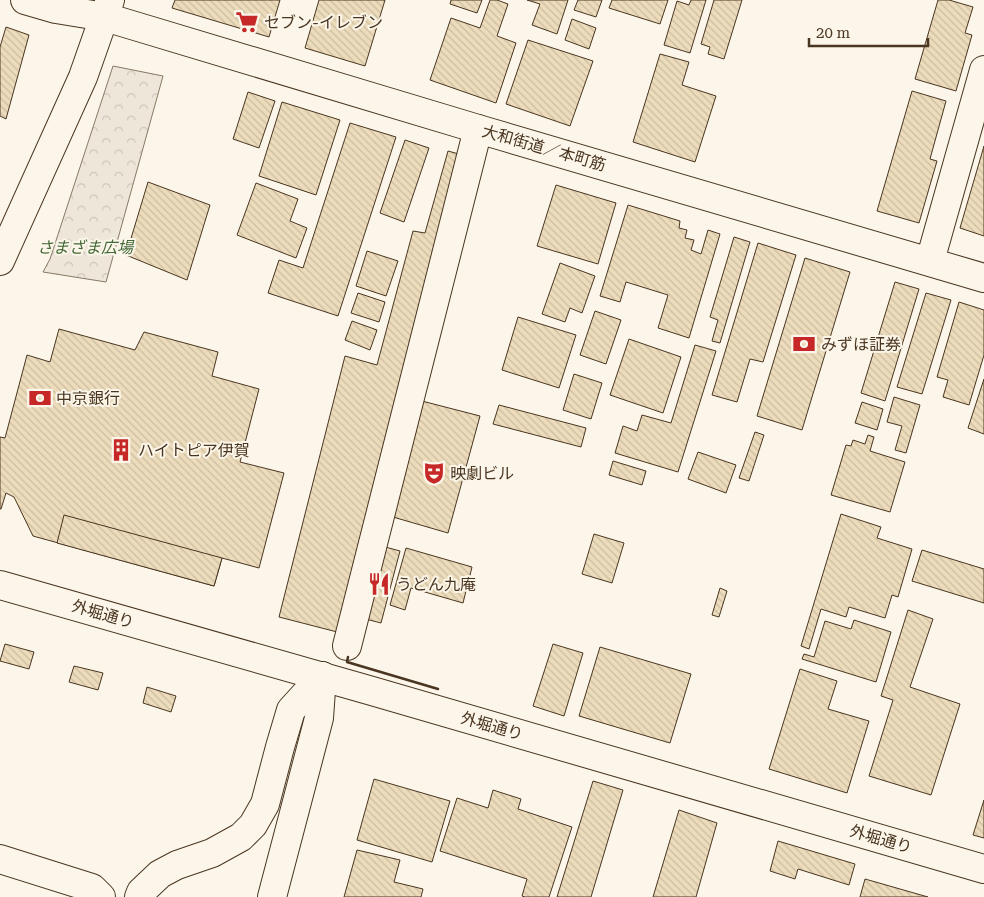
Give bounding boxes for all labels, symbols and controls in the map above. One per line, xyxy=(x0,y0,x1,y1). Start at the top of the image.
supermarket icon: セブン-イレブン xyxy=(234,9,260,35)
place label: セブン-イレブン xyxy=(264,13,383,32)
scale bar xyxy=(809,15,928,47)
text: 20 m xyxy=(816,24,851,42)
street label: 大和街道／本町筋 xyxy=(480,121,608,175)
park label: さまざま広場 xyxy=(37,238,135,257)
bank icon: みずほ証券 xyxy=(791,331,817,357)
place label: みずほ証券 xyxy=(821,335,901,354)
bank icon: 中京銀行 xyxy=(27,385,53,411)
place label: 中京銀行 xyxy=(56,389,120,408)
building icon: ハイトピア伊賀 xyxy=(108,437,134,463)
place label: ハイトピア伊賀 xyxy=(138,441,250,460)
theatre icon: 映劇ビル xyxy=(421,460,447,486)
place label: 映劇ビル xyxy=(450,464,514,483)
restaurant icon: うどん九庵 xyxy=(366,571,392,597)
place label: うどん九庵 xyxy=(396,575,476,594)
street label: 外堀通り xyxy=(70,596,136,632)
street label: 外堀通り xyxy=(459,708,525,744)
street label: 外堀通り xyxy=(848,821,914,857)

